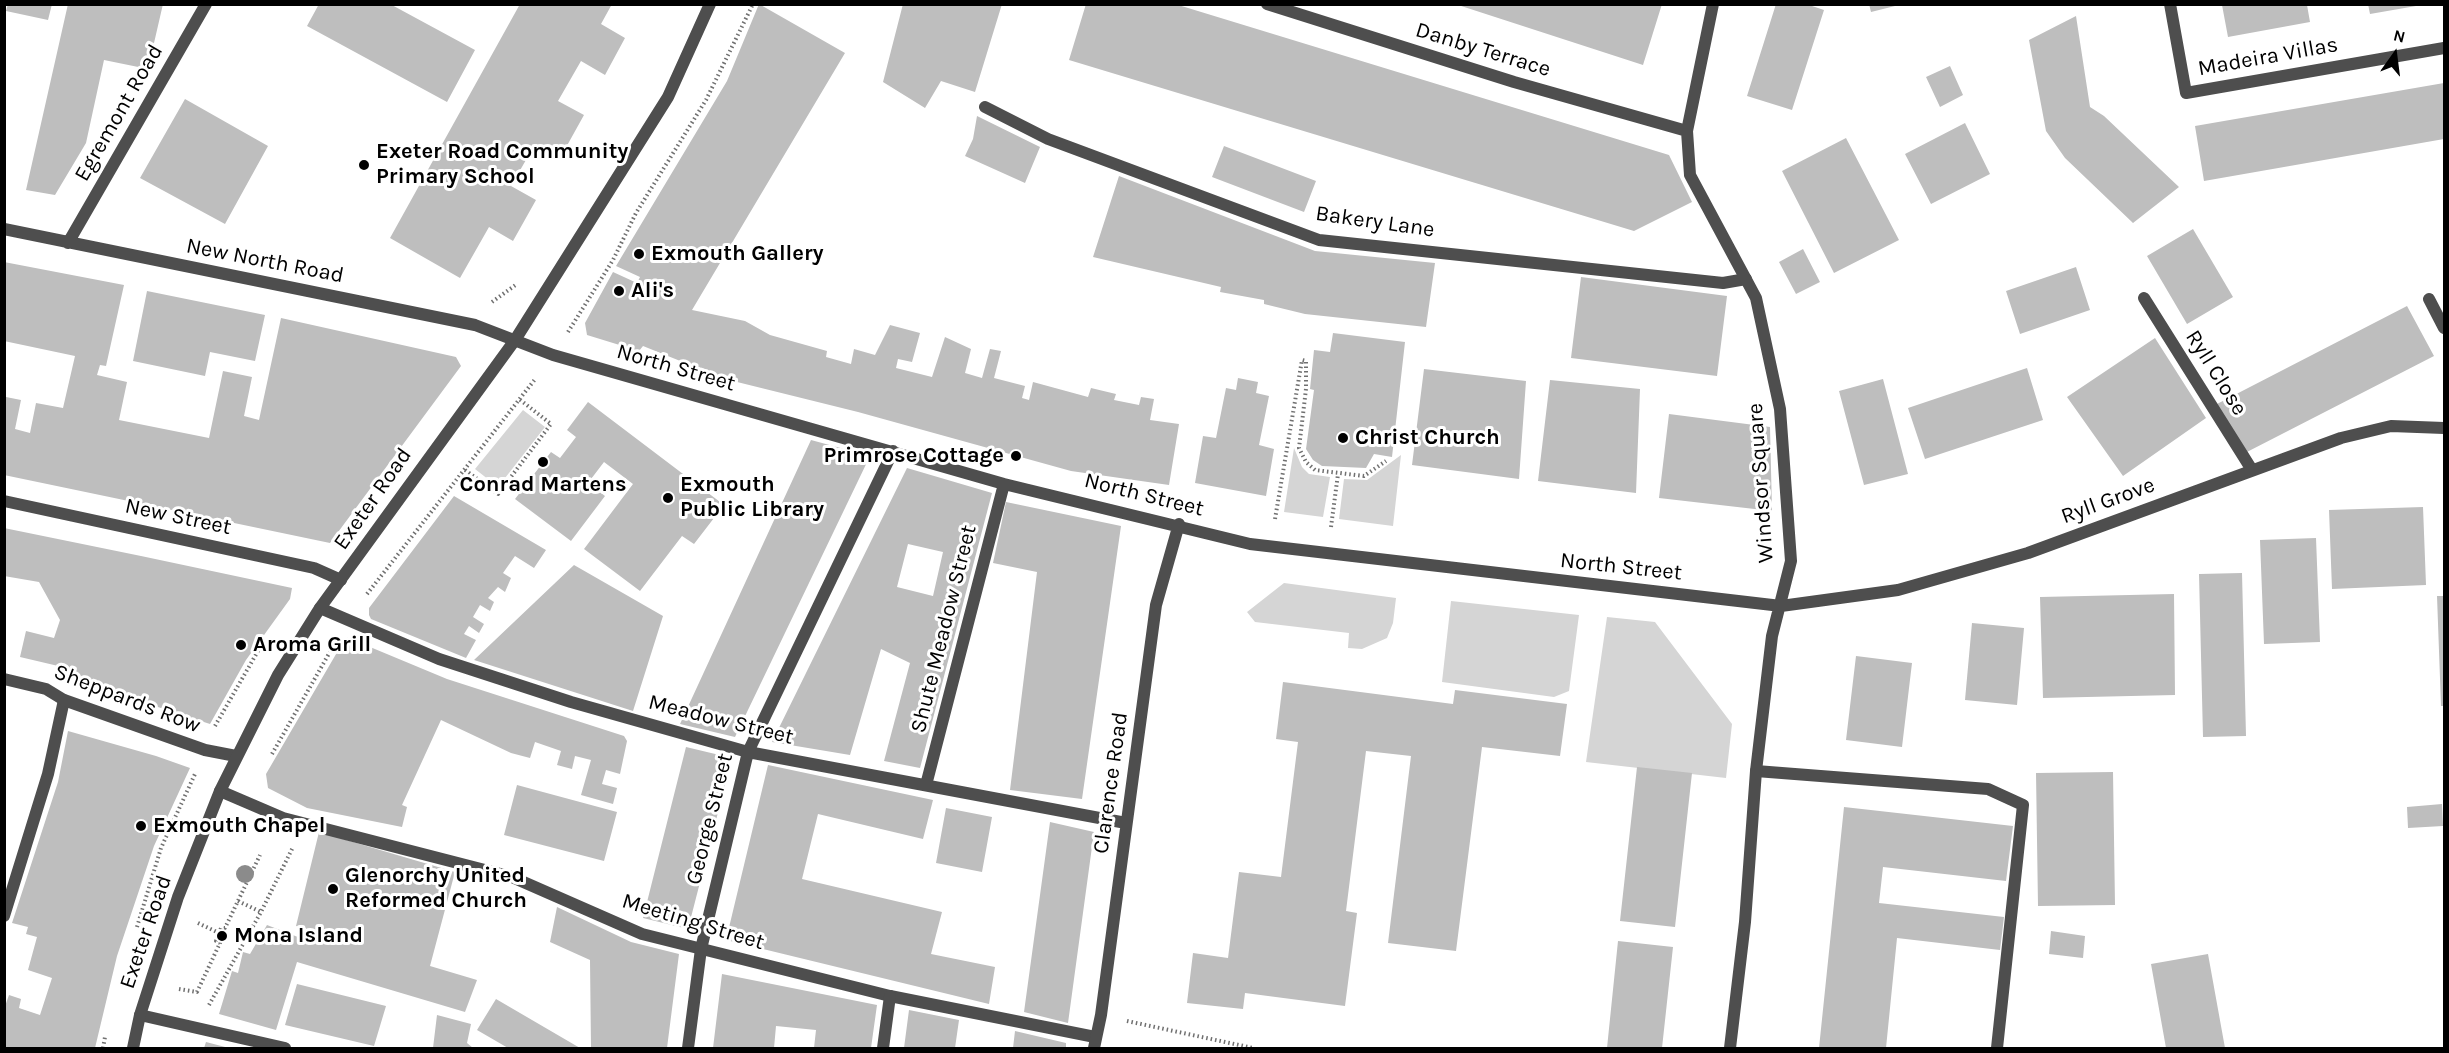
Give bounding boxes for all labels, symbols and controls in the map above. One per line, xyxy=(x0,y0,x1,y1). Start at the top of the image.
street label: Danby Terrace xyxy=(1412,17,1554,83)
north arrow xyxy=(2365,24,2425,84)
text: N xyxy=(2392,25,2407,47)
street label: Madeira Villas xyxy=(2196,32,2340,82)
street label: Egremont Road xyxy=(69,40,169,186)
place label: Exeter Road Community Primary School xyxy=(376,139,628,190)
marker: Exeter Road Community Primary School xyxy=(357,158,371,172)
street label: Bakery Lane xyxy=(1314,201,1436,243)
street label: New North Road xyxy=(184,233,346,289)
place label: Exmouth Gallery xyxy=(651,241,824,267)
marker: Exmouth Gallery xyxy=(632,247,646,261)
place label: Ali's xyxy=(631,278,674,304)
marker: Ali's xyxy=(612,284,626,298)
street label: Ryll Close xyxy=(2179,325,2253,421)
street label: North Street xyxy=(614,338,738,398)
street label: Windsor Square xyxy=(1742,402,1780,564)
place label: Christ Church xyxy=(1355,425,1500,451)
marker: Christ Church xyxy=(1336,431,1350,445)
street label: Exeter Road xyxy=(328,443,418,555)
place label: Primrose Cottage xyxy=(824,443,1004,469)
marker: Primrose Cottage xyxy=(1009,449,1023,463)
marker: Conrad Martens xyxy=(536,455,550,469)
street label: North Street xyxy=(1082,467,1206,523)
place label: Conrad Martens xyxy=(459,472,627,498)
place label: Exmouth Public Library xyxy=(680,472,824,524)
street label: Ryll Grove xyxy=(2058,472,2158,530)
marker: Exmouth Public Library xyxy=(661,491,675,505)
street label: New Street xyxy=(122,493,234,541)
street label: Shute Meadow Street xyxy=(905,522,983,736)
street label: North Street xyxy=(1559,547,1683,587)
place label: Aroma Grill xyxy=(253,632,371,658)
marker: Aroma Grill xyxy=(234,638,248,652)
street label: Sheppards Row xyxy=(50,659,204,739)
street label: Meadow Street xyxy=(646,689,796,751)
street label: Clarence Road xyxy=(1088,710,1134,856)
street label: George Street xyxy=(681,751,739,887)
place label: Exmouth Chapel xyxy=(153,813,325,839)
marker: Exmouth Chapel xyxy=(134,819,148,833)
place label: Glenorchy United Reformed Church xyxy=(345,863,527,914)
street label: Exeter Road xyxy=(114,872,178,992)
marker: Glenorchy United Reformed Church xyxy=(326,882,340,896)
street label: Meeting Street xyxy=(619,888,767,956)
place label: Mona Island xyxy=(234,923,363,949)
marker: Mona Island xyxy=(215,929,229,943)

